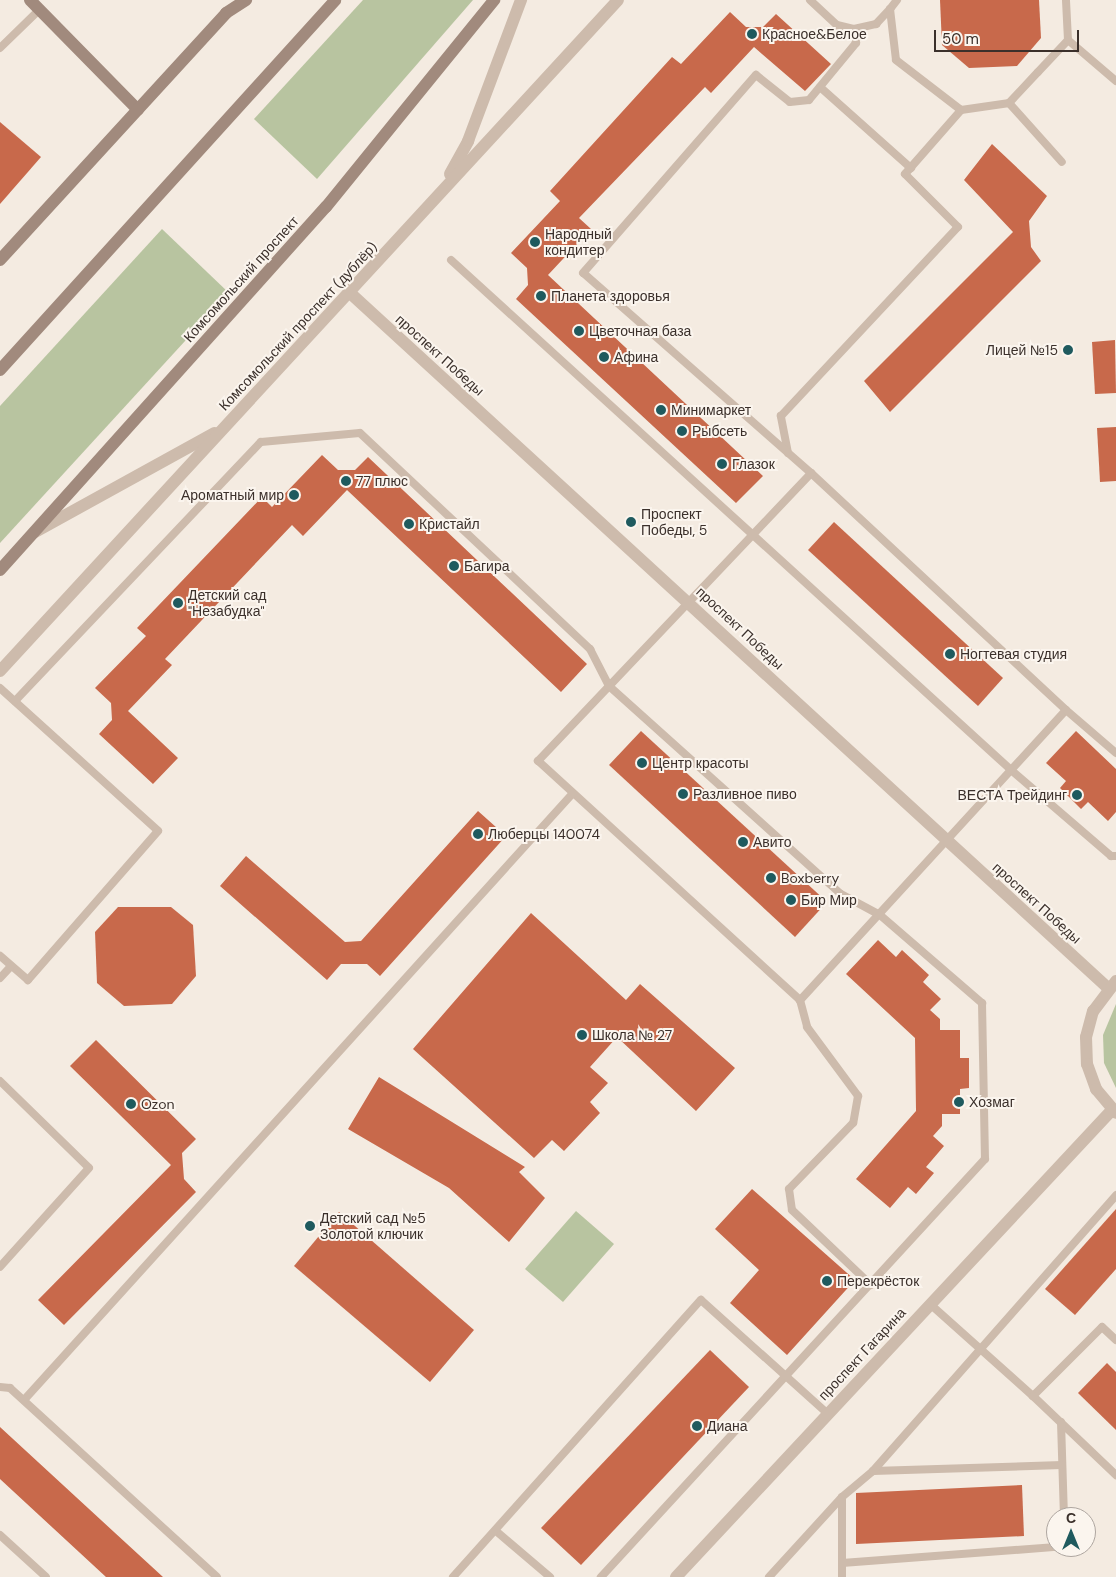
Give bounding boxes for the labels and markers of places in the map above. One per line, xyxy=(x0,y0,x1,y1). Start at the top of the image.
place label: Красное&Белое xyxy=(762,26,867,42)
marker: Красное&Белое xyxy=(746,28,758,40)
place label: Народный кондитер xyxy=(545,226,612,258)
marker: Народный кондитер xyxy=(529,236,541,248)
place label: Планета здоровья xyxy=(551,288,670,304)
marker: Планета здоровья xyxy=(535,290,547,302)
place label: Цветочная база xyxy=(589,323,691,339)
marker: Цветочная база xyxy=(573,325,585,337)
place label: Лицей №15 xyxy=(986,342,1058,358)
marker: Лицей №15 xyxy=(1062,344,1074,356)
place label: Афина xyxy=(614,349,658,365)
marker: Афина xyxy=(598,351,610,363)
place label: Минимаркет xyxy=(671,402,751,418)
marker: Минимаркет xyxy=(655,404,667,416)
place label: Рыбсеть xyxy=(692,423,747,439)
marker: Рыбсеть xyxy=(676,425,688,437)
place label: Глазок xyxy=(732,456,775,472)
marker: Глазок xyxy=(716,458,728,470)
place label: 77 плюс xyxy=(356,473,408,489)
marker: 77 плюс xyxy=(340,475,352,487)
place label: Ароматный мир xyxy=(181,487,284,503)
marker: Ароматный мир xyxy=(288,489,300,501)
place label: Проспект Победы, 5 xyxy=(641,506,707,538)
place label: Кристайл xyxy=(419,516,480,532)
marker: Проспект Победы, 5 xyxy=(625,516,637,528)
marker: Кристайл xyxy=(403,518,415,530)
place label: Багира xyxy=(464,558,509,574)
marker: Багира xyxy=(448,560,460,572)
place label: Детский сад "Незабудка" xyxy=(188,587,267,620)
marker: Детский сад "Незабудка" xyxy=(172,597,184,609)
place label: Ногтевая студия xyxy=(960,646,1067,662)
marker: Ногтевая студия xyxy=(944,648,956,660)
place label: Центр красоты xyxy=(652,755,749,771)
marker: Центр красоты xyxy=(636,757,648,769)
place label: Разливное пиво xyxy=(693,786,797,802)
place label: ВЕСТА Трейдинг xyxy=(958,787,1067,803)
marker: Разливное пиво xyxy=(677,788,689,800)
marker: ВЕСТА Трейдинг xyxy=(1071,789,1083,801)
place label: Люберцы 140074 xyxy=(488,826,600,842)
marker: Люберцы 140074 xyxy=(472,828,484,840)
place label: Авито xyxy=(753,834,792,850)
marker: Авито xyxy=(737,836,749,848)
place label: Boxberry xyxy=(781,870,839,886)
marker: Boxberry xyxy=(765,872,777,884)
place label: Бир Мир xyxy=(801,892,857,908)
marker: Бир Мир xyxy=(785,894,797,906)
place label: Школа № 27 xyxy=(592,1027,672,1043)
marker: Школа № 27 xyxy=(576,1029,588,1041)
place label: Хозмаг xyxy=(969,1094,1015,1110)
place label: Ozon xyxy=(141,1096,175,1112)
marker: Хозмаг xyxy=(953,1096,965,1108)
marker: Ozon xyxy=(125,1098,137,1110)
place label: Детский сад №5 Золотой ключик xyxy=(320,1210,426,1242)
marker: Детский сад №5 Золотой ключик xyxy=(304,1220,316,1232)
place label: Перекрёсток xyxy=(837,1273,919,1289)
marker: Перекрёсток xyxy=(821,1275,833,1287)
place label: Диана xyxy=(707,1418,748,1434)
marker: Диана xyxy=(691,1420,703,1432)

